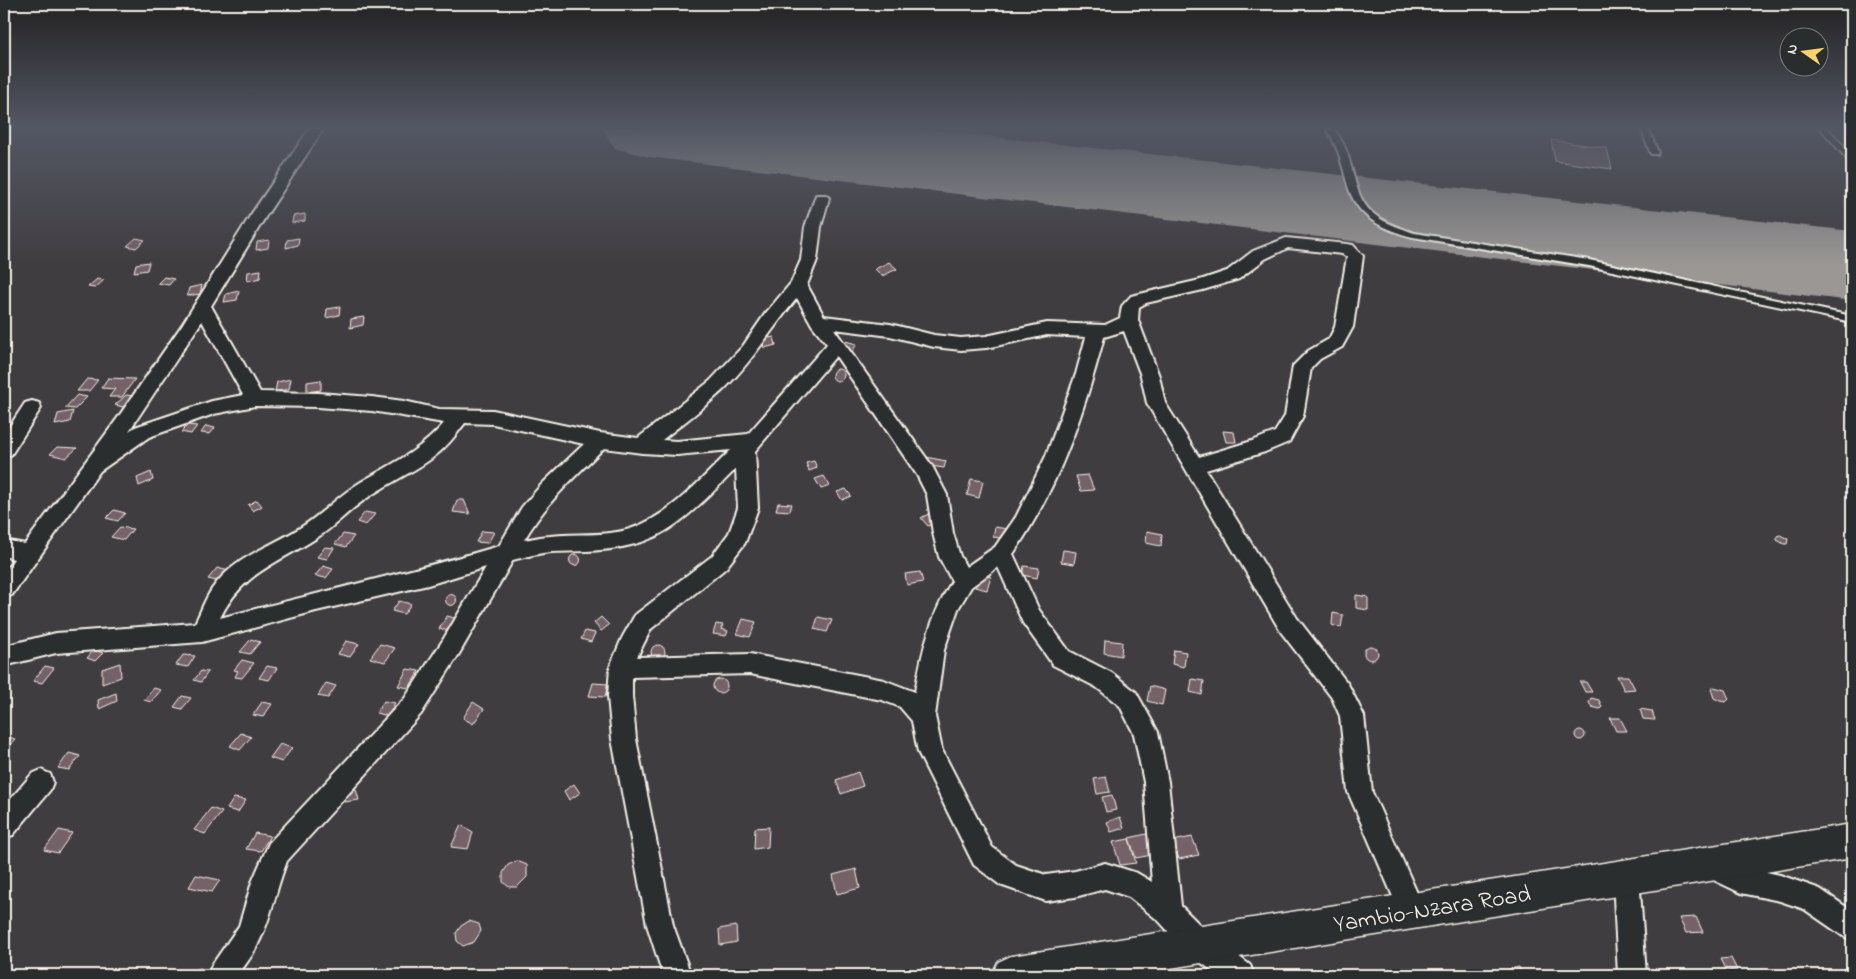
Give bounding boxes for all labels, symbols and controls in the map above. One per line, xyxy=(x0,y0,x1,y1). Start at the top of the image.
north arrow xyxy=(1778,28,1828,78)
text: N xyxy=(1782,42,1804,56)
street label: Yambio-Nzara Road xyxy=(1331,878,1534,943)

